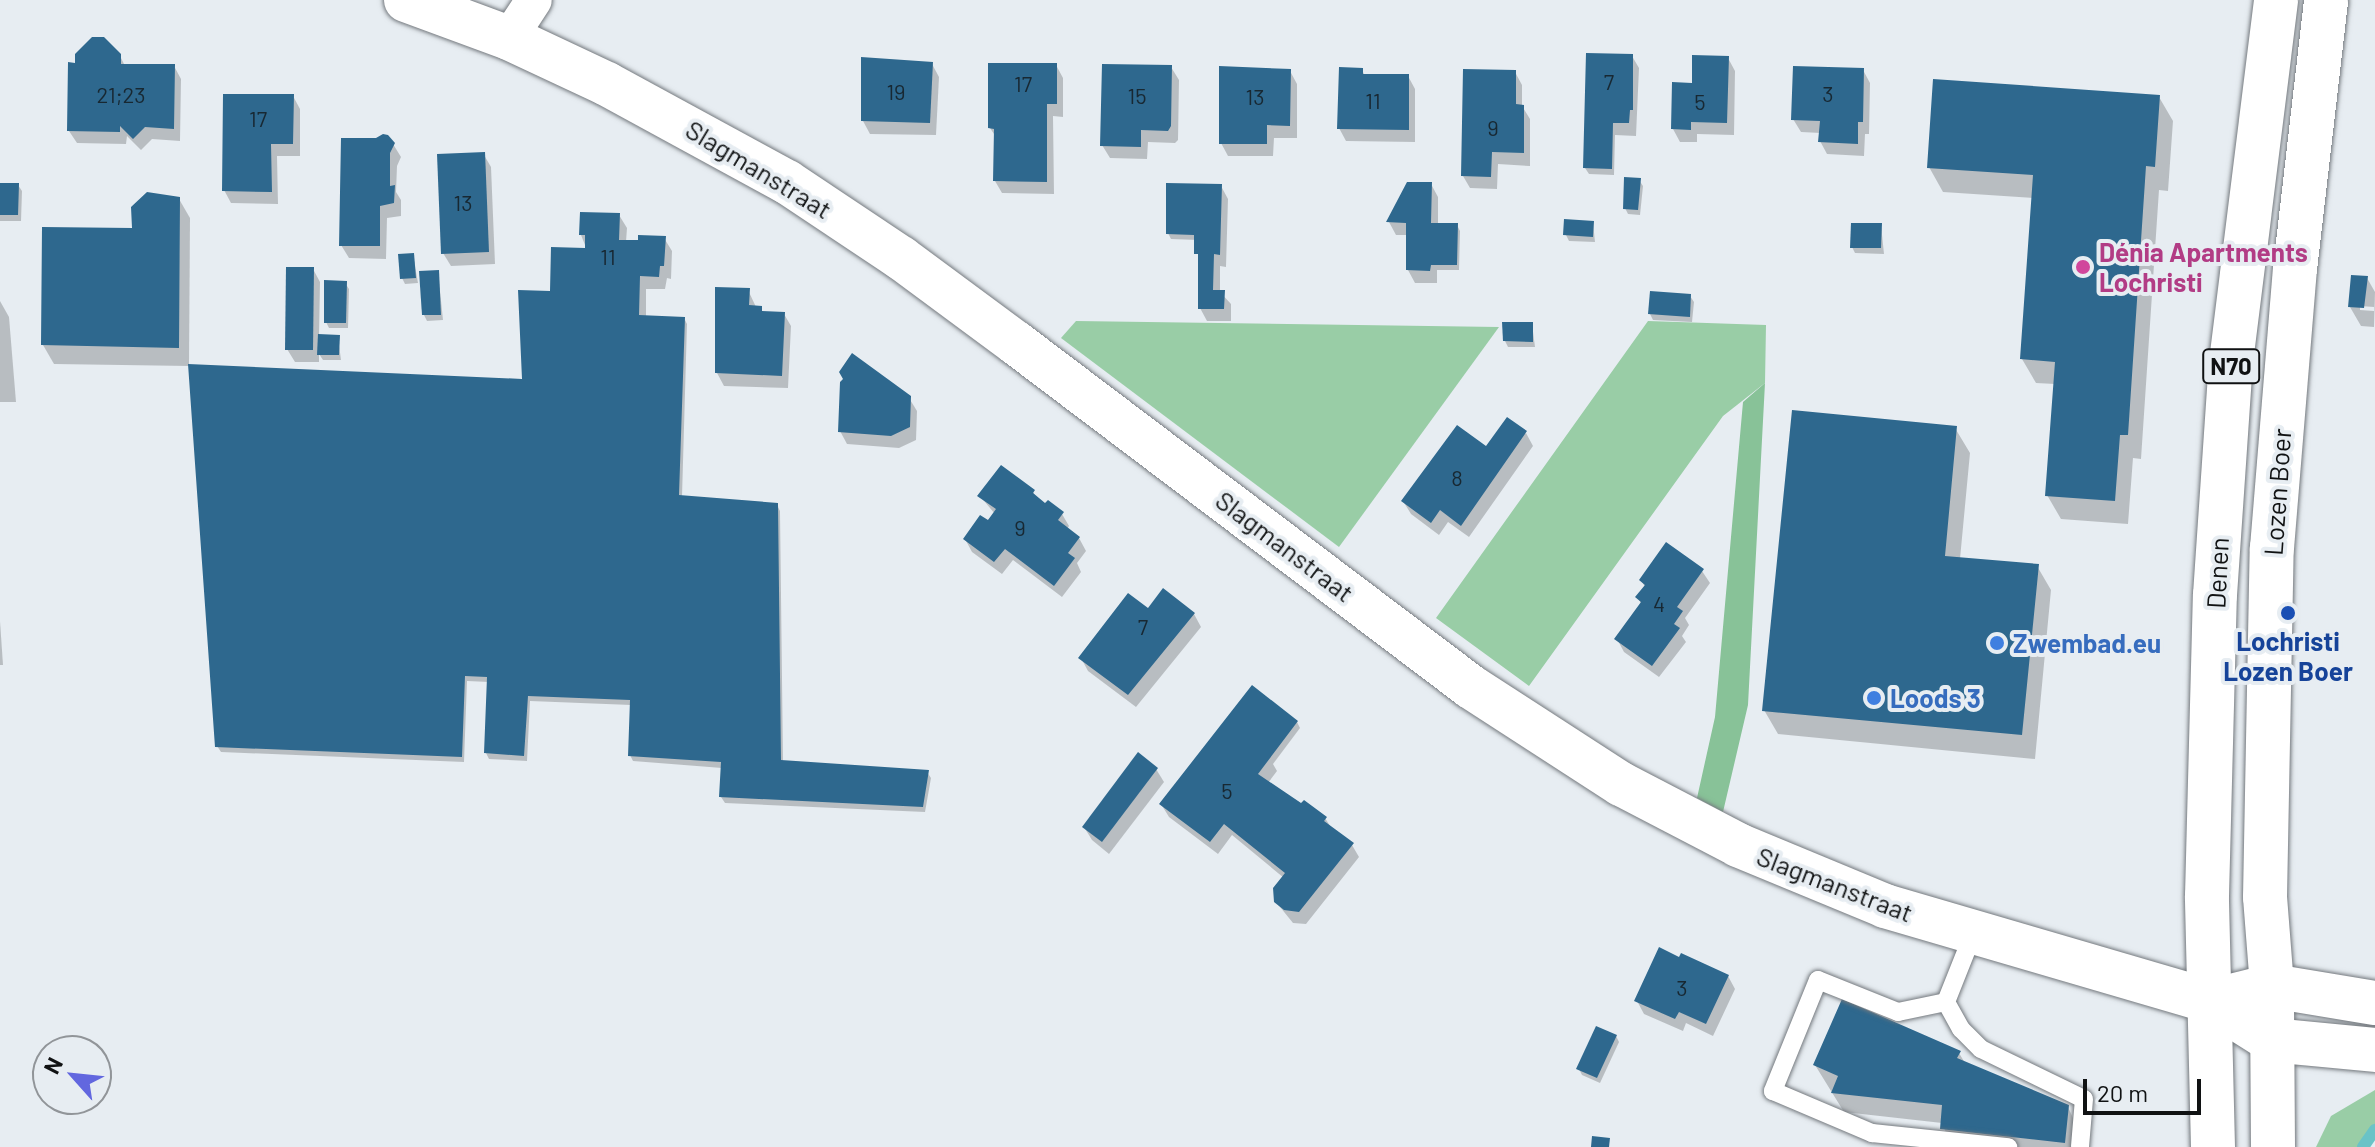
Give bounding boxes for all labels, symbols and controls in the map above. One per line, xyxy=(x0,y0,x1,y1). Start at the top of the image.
house number: 7 xyxy=(1604,69,1614,95)
house number: 17 xyxy=(1014,71,1032,97)
house number: 19 xyxy=(886,79,906,105)
house number: 3 xyxy=(1822,81,1834,107)
house number: 21;23 xyxy=(96,82,146,108)
house number: 15 xyxy=(1127,83,1147,109)
house number: 13 xyxy=(1245,84,1265,110)
house number: 11 xyxy=(1365,88,1381,114)
house number: 5 xyxy=(1694,89,1706,115)
house number: 17 xyxy=(249,106,267,132)
street label: Slagmanstraat xyxy=(680,113,838,225)
house number: 9 xyxy=(1487,115,1499,141)
house number: 13 xyxy=(453,190,473,216)
place label: Dénia Apartments Lochristi xyxy=(2099,236,2308,298)
house number: 11 xyxy=(600,244,616,270)
marker: Dénia Apartments Lochristi xyxy=(2074,258,2092,276)
road number: N70 xyxy=(2201,346,2261,386)
street label: Lozen Boer xyxy=(2257,427,2297,557)
house number: 8 xyxy=(1451,465,1463,491)
street label: Slagmanstraat xyxy=(1210,484,1360,608)
house number: 9 xyxy=(1014,515,1026,541)
street label: Denen xyxy=(2200,536,2234,610)
house number: 4 xyxy=(1653,591,1665,617)
marker: Lochristi Lozen Boer xyxy=(2279,604,2297,622)
house number: 7 xyxy=(1138,614,1148,640)
place label: Lochristi Lozen Boer xyxy=(2223,625,2353,686)
place label: Zwembad.eu xyxy=(2013,627,2161,659)
marker: Zwembad.eu xyxy=(1988,634,2006,652)
place label: Loods 3 xyxy=(1890,682,1981,714)
marker: Loods 3 xyxy=(1865,689,1883,707)
house number: 5 xyxy=(1221,778,1233,804)
street label: Slagmanstraat xyxy=(1753,840,1917,928)
house number: 3 xyxy=(1676,975,1688,1001)
north arrow xyxy=(32,1035,112,1115)
text: N xyxy=(37,1053,67,1077)
scale bar xyxy=(2087,1063,2205,1113)
text: 20 m xyxy=(2097,1078,2148,1107)

